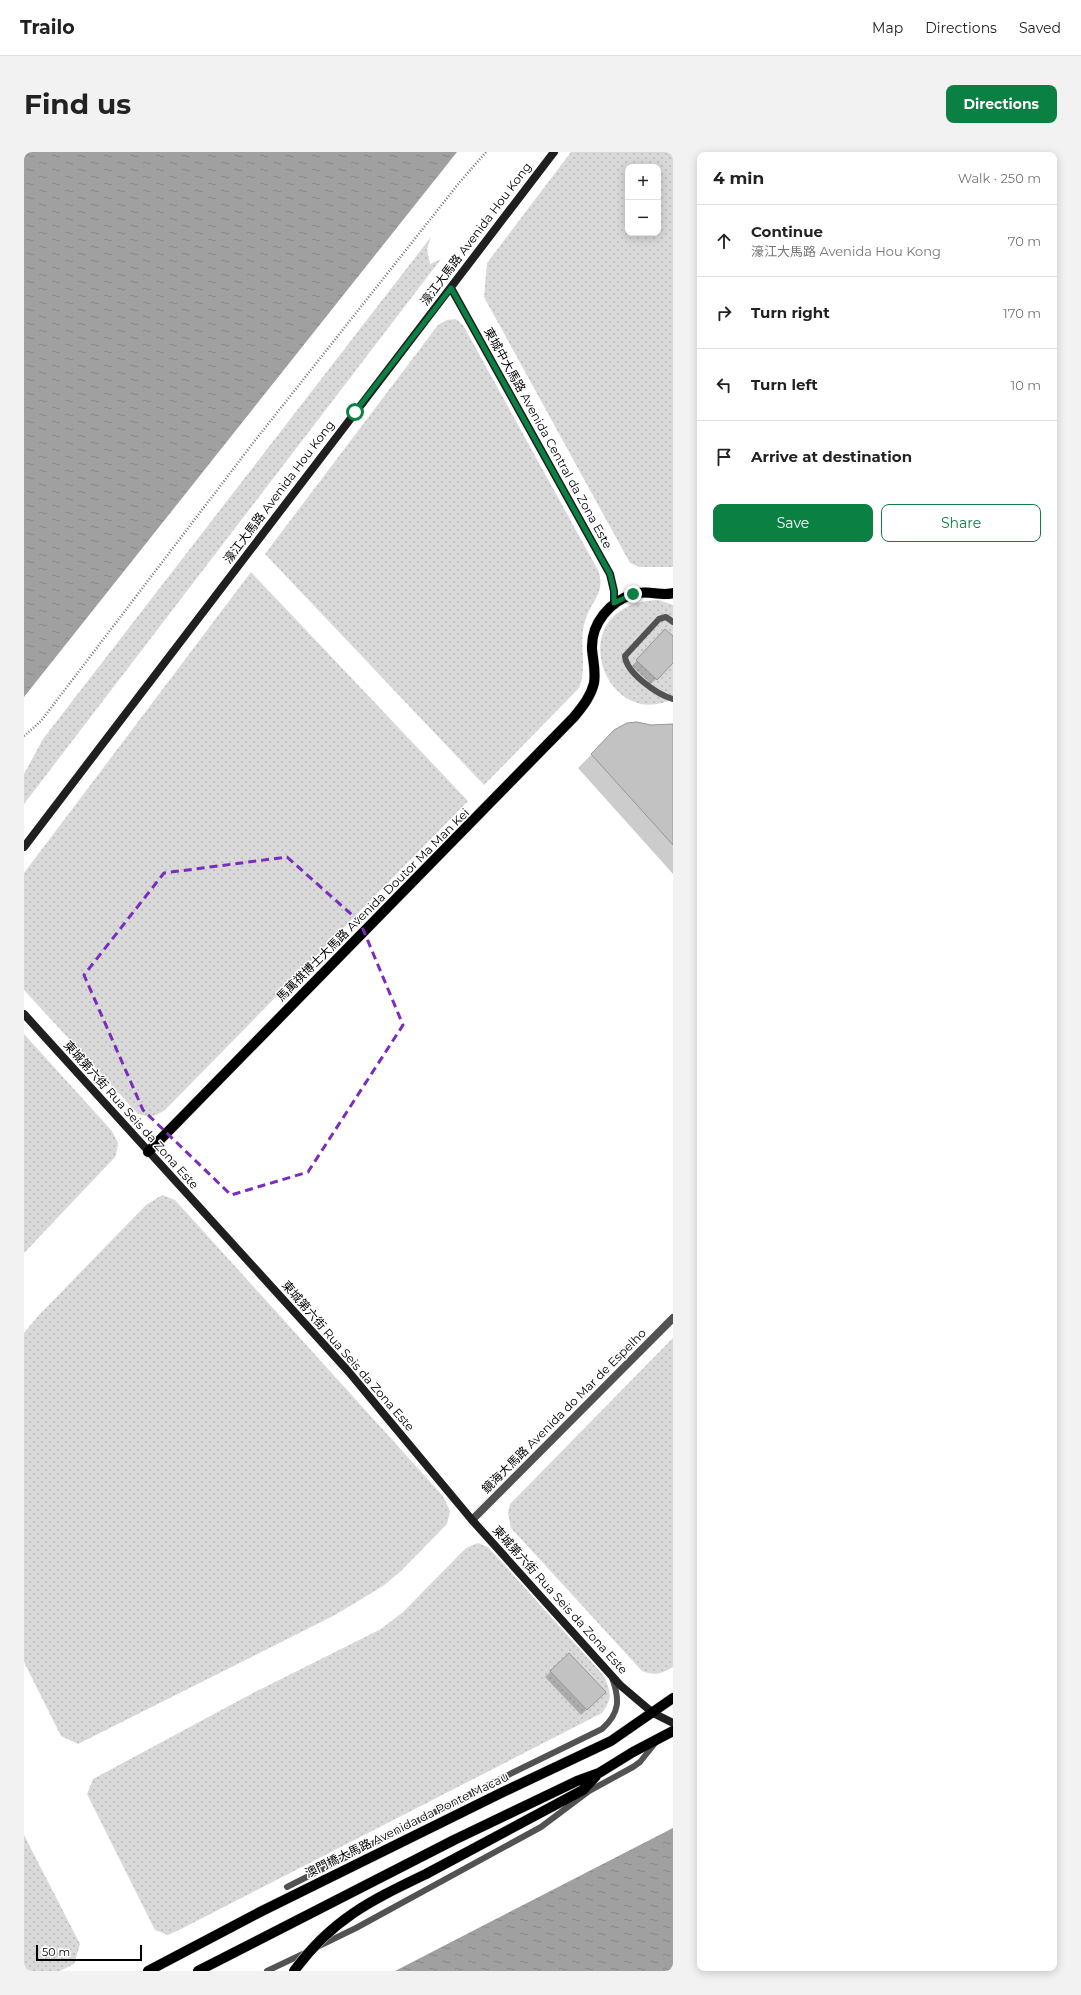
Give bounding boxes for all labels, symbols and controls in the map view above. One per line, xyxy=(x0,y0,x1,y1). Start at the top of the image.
text: Trailo xyxy=(20,16,75,39)
text: Map xyxy=(872,19,903,37)
text: Directions xyxy=(925,19,997,37)
text: Saved xyxy=(1019,19,1061,37)
button: Directions xyxy=(946,85,1057,123)
text: Find us xyxy=(24,87,131,121)
street label: 濠江大馬路 Avenida Hou Kong xyxy=(417,159,534,308)
map controls xyxy=(625,164,661,236)
button: + xyxy=(625,164,661,200)
text: 4 min xyxy=(713,168,764,188)
text: Walk · 250 m xyxy=(958,170,1041,186)
button: − xyxy=(625,200,661,236)
text: Continue xyxy=(751,222,823,241)
icon: ahead xyxy=(713,230,735,252)
text: 70 m xyxy=(1008,233,1041,249)
text: 濠江大馬路 Avenida Hou Kong xyxy=(751,243,941,259)
icon: right xyxy=(713,302,735,324)
text: Turn right xyxy=(751,303,830,322)
text: 170 m xyxy=(1003,305,1041,321)
street label: 東城中大馬路 Avenida Central da Zona Este xyxy=(481,325,616,551)
icon: left xyxy=(713,374,735,396)
text: Turn left xyxy=(751,375,818,394)
text: 10 m xyxy=(1011,377,1041,393)
route start xyxy=(346,403,364,421)
street label: 濠江大馬路 Avenida Hou Kong xyxy=(220,417,337,566)
icon: arrive xyxy=(713,446,735,468)
text: Arrive at destination xyxy=(751,447,912,466)
button: Save xyxy=(713,504,873,542)
button: Share xyxy=(881,504,1041,542)
route end xyxy=(624,585,642,603)
street label: 馬萬祺博士大馬路 Avenida Doutor Ma Man Kei xyxy=(273,805,472,1004)
street label: 東城第六街 Rua Seis da Zona Este xyxy=(61,1037,202,1192)
street label: 東城第六街 Rua Seis da Zona Este xyxy=(279,1277,418,1434)
street label: 鏡海大馬路 Avenida do Mar de Espelho xyxy=(478,1325,649,1496)
street label: 東城第六街 Rua Seis da Zona Este xyxy=(490,1522,631,1677)
street label: 澳門橋大馬路 Avenida da Ponte Macau xyxy=(303,1769,511,1881)
scale bar xyxy=(36,1943,142,1962)
text: 50 m xyxy=(42,1945,70,1959)

